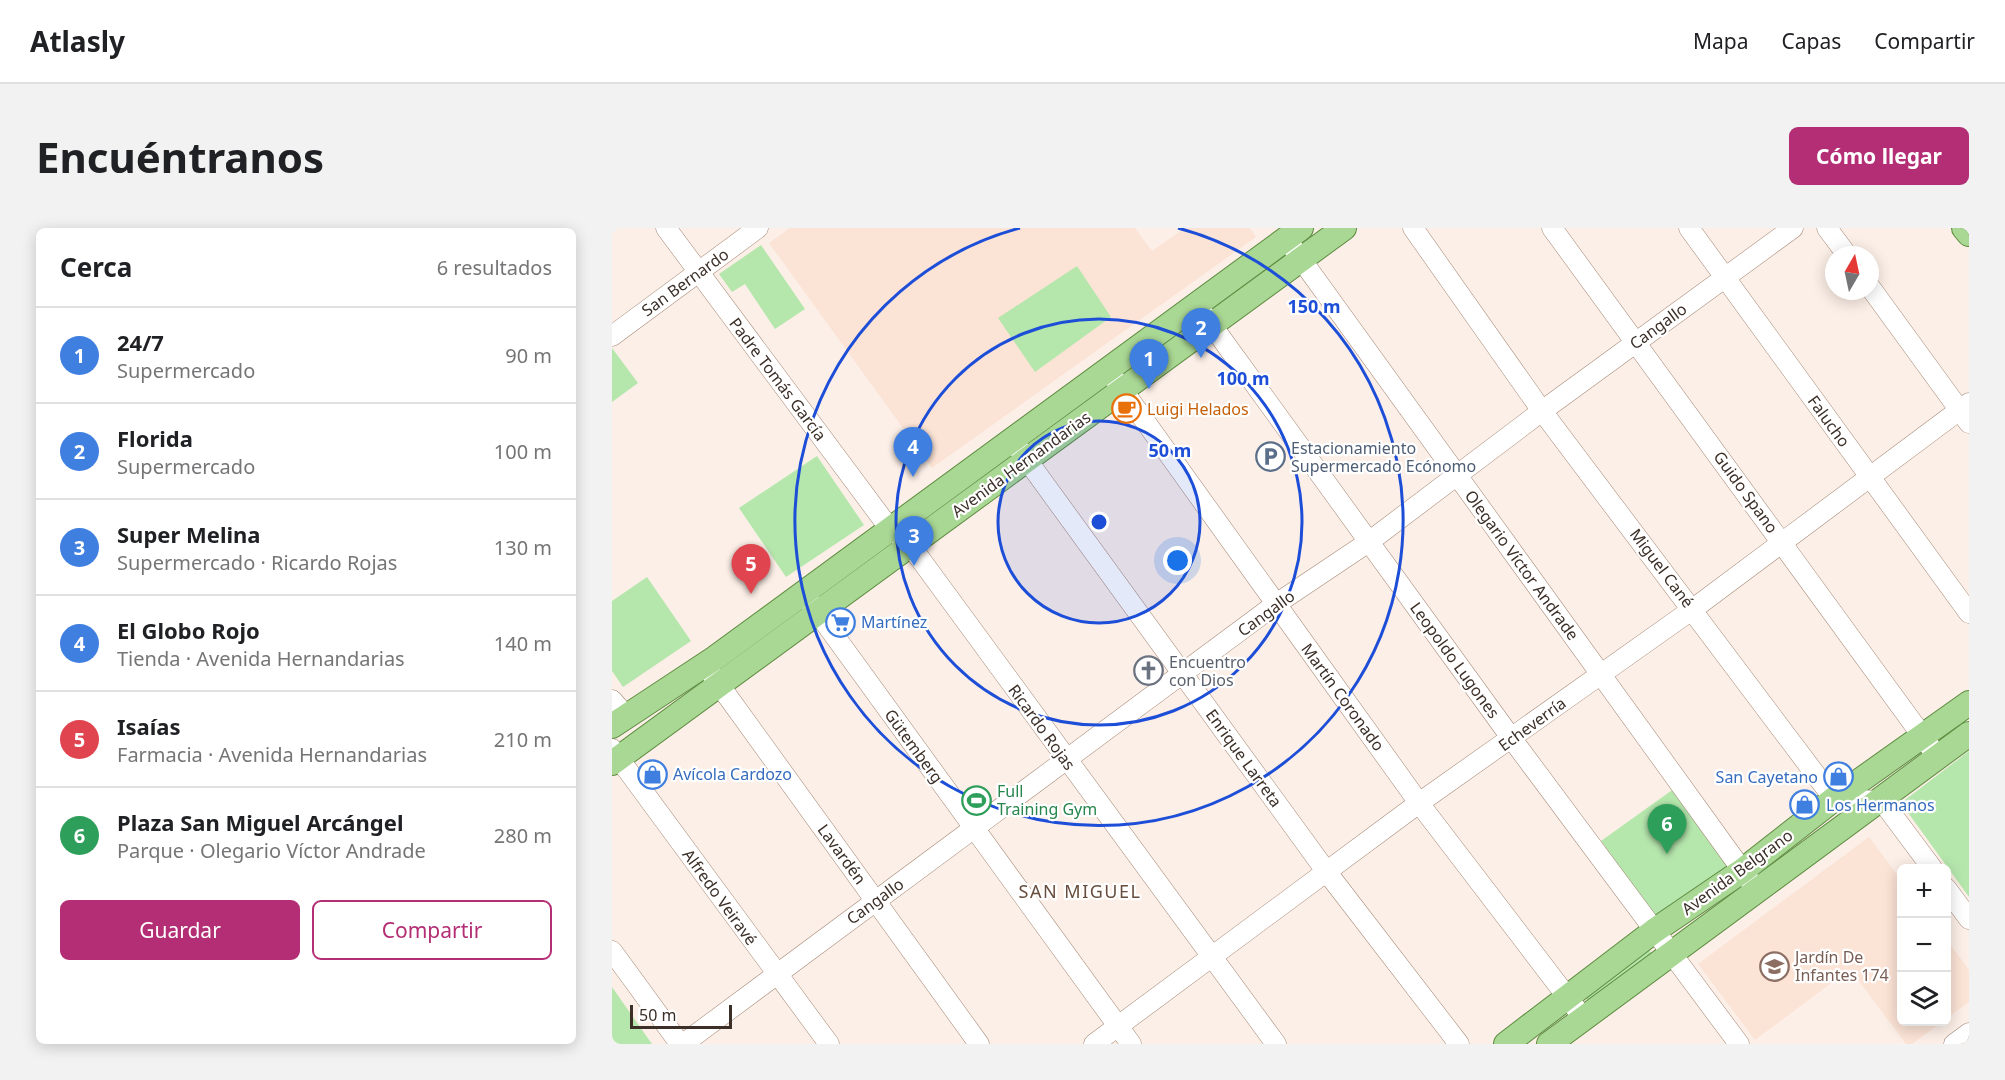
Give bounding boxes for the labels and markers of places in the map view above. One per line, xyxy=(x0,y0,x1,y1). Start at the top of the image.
pin: 2 xyxy=(1182,308,1220,358)
pin: 1 xyxy=(1130,340,1168,389)
cafe icon: Luigi Helados xyxy=(1110,393,1142,425)
place label: Luigi Helados xyxy=(1147,398,1249,420)
pin: 4 xyxy=(894,428,932,477)
place label: Estacionamiento Supermercado Ecónomo xyxy=(1291,437,1476,477)
parking icon: Estacionamiento Supermercado Ecónomo xyxy=(1254,441,1286,473)
centre of rings xyxy=(1089,512,1109,532)
pin: 3 xyxy=(894,516,934,566)
pin: 5 xyxy=(732,544,770,594)
supermarket icon: Martínez xyxy=(824,606,856,638)
place label: Martínez xyxy=(861,611,927,633)
place label: Encuentro con Dios xyxy=(1169,651,1246,691)
church icon: Encuentro con Dios xyxy=(1132,655,1164,687)
shop icon: Avícola Cardozo xyxy=(636,758,668,790)
shop icon: San Cayetano xyxy=(1823,761,1855,793)
place label: Avícola Cardozo xyxy=(673,763,792,785)
place label: San Cayetano xyxy=(1716,766,1818,788)
place label: Full Training Gym xyxy=(997,780,1097,820)
sports icon: Full Training Gym xyxy=(960,784,992,816)
shop icon: Los Hermanos xyxy=(1789,789,1821,821)
place label: Los Hermanos xyxy=(1826,794,1935,816)
pin: 6 xyxy=(1648,804,1686,854)
place label: Jardín De Infantes 174 xyxy=(1793,946,1889,986)
school or university icon: Jardín De Infantes 174 xyxy=(1758,950,1790,982)

